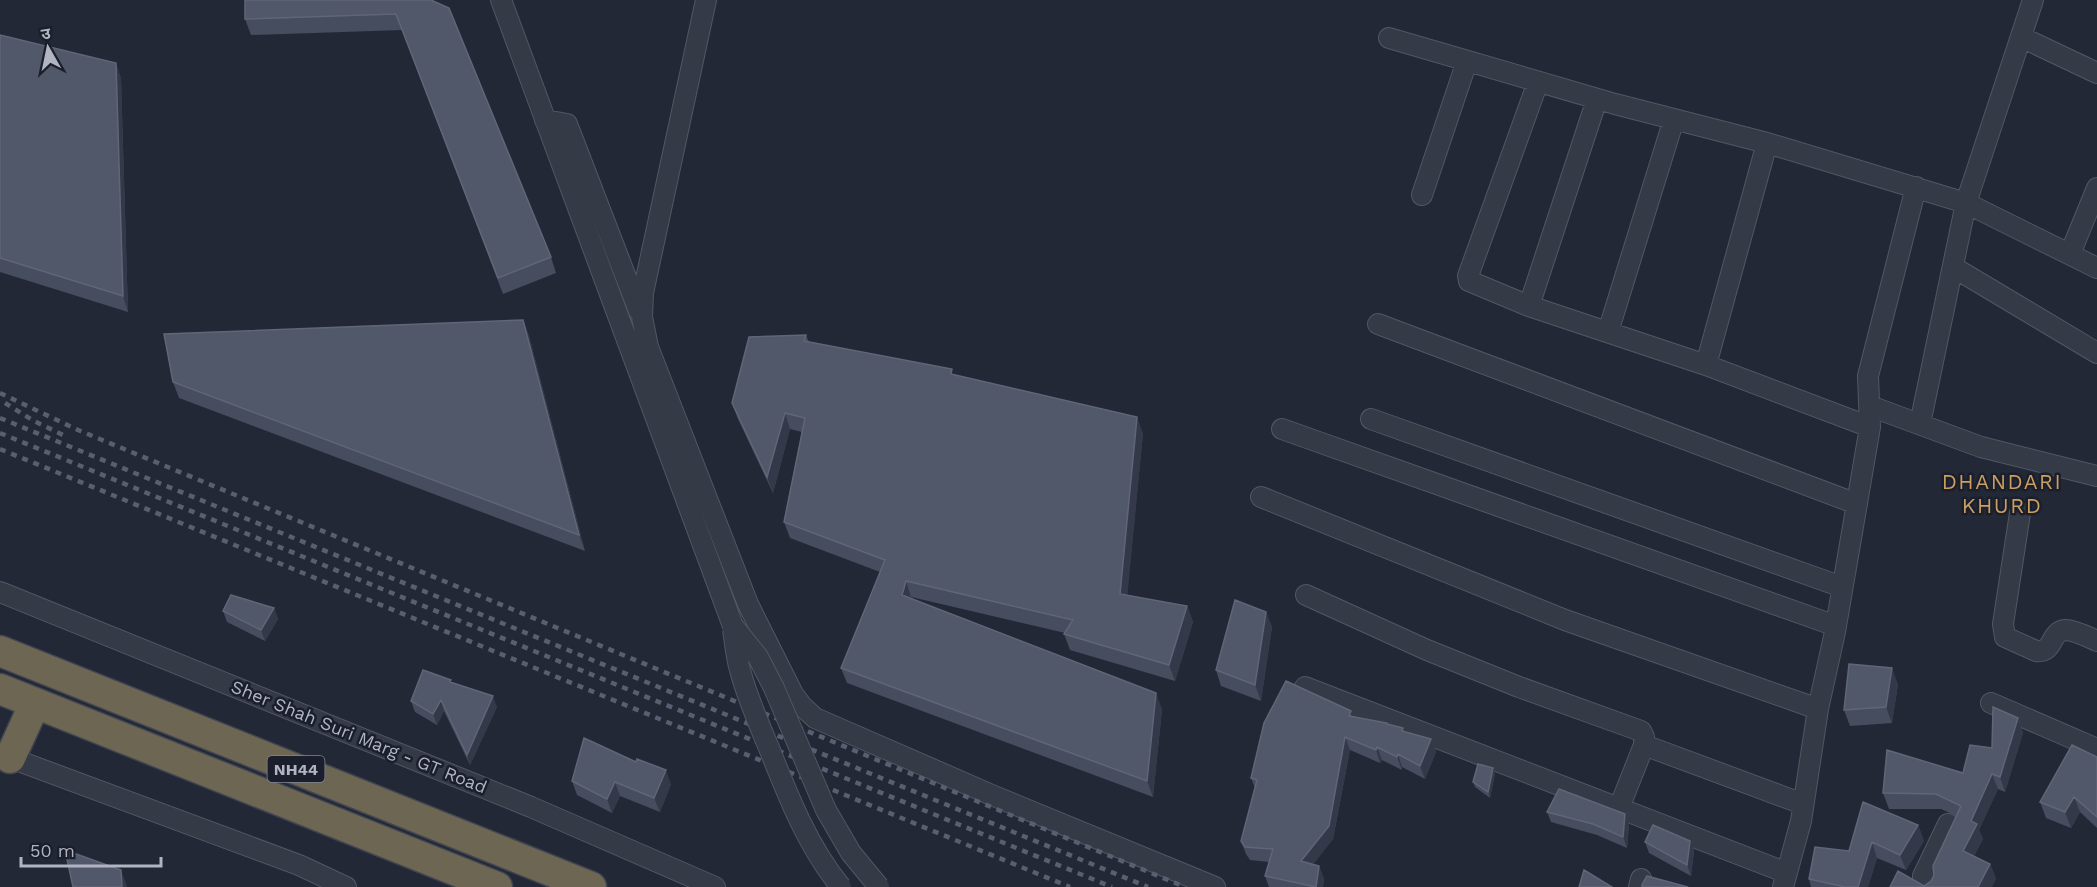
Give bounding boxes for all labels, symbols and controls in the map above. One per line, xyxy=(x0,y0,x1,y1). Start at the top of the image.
north arrow xyxy=(18,18,78,78)
text: उ xyxy=(40,23,52,44)
district label: DHANDARI KHURD xyxy=(1942,469,2062,518)
street label: Sher Shah Suri Marg - GT Road xyxy=(228,676,490,798)
road number: NH44 xyxy=(268,756,324,782)
scale bar xyxy=(21,830,160,868)
text: 50 m xyxy=(30,840,75,861)

